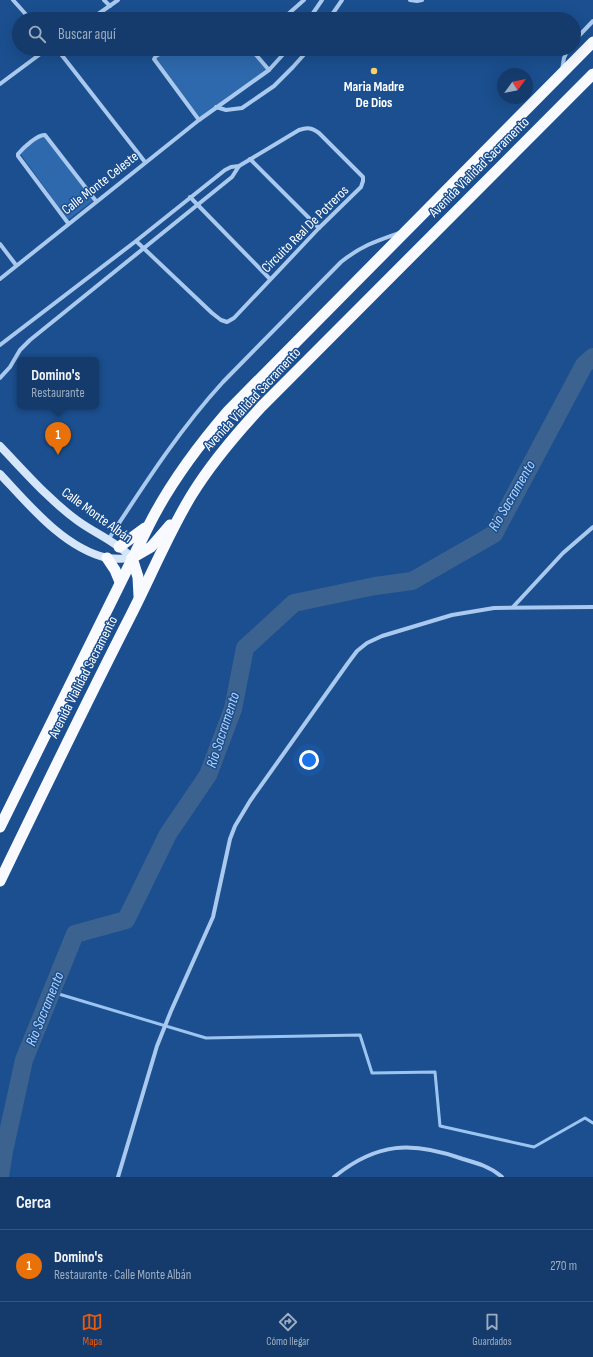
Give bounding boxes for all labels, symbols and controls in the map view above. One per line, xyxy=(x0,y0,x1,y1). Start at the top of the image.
search box xyxy=(12,12,581,56)
icon: search xyxy=(26,23,48,45)
text: Buscar aquí xyxy=(58,25,116,44)
marker: Maria Madre De Dios xyxy=(369,66,379,76)
north arrow xyxy=(497,68,533,104)
place label: Maria Madre De Dios xyxy=(344,78,404,111)
street label: Avenida Vialidad Sacramento xyxy=(425,113,533,221)
street label: Calle Monte Celeste xyxy=(58,148,142,218)
street label: Circuito Real De Potreros xyxy=(258,182,352,276)
street label: Avenida Vialidad Sacramento xyxy=(199,344,304,455)
popup xyxy=(17,357,99,409)
text: Domino's xyxy=(31,366,80,385)
text: Restaurante xyxy=(31,385,85,401)
pin: 1 xyxy=(45,422,71,455)
water label: Rio Sacramento xyxy=(484,457,540,535)
street label: Calle Monte Albán xyxy=(58,484,136,546)
street label: Avenida Vialidad Sacramento xyxy=(44,613,121,742)
water label: Rio Sacramento xyxy=(202,690,244,770)
your location xyxy=(299,750,319,770)
water label: Rio Sacramento xyxy=(22,969,68,1049)
text: Cerca xyxy=(16,1193,51,1213)
text: Domino's xyxy=(54,1248,103,1267)
text: 1 xyxy=(26,1258,32,1274)
text: 270 m xyxy=(550,1258,577,1274)
text: Restaurante · Calle Monte Albán xyxy=(54,1267,191,1283)
tab: Mapa xyxy=(81,1311,103,1348)
tab: Cómo llegar xyxy=(266,1311,310,1348)
tab: Guardados xyxy=(472,1311,512,1348)

